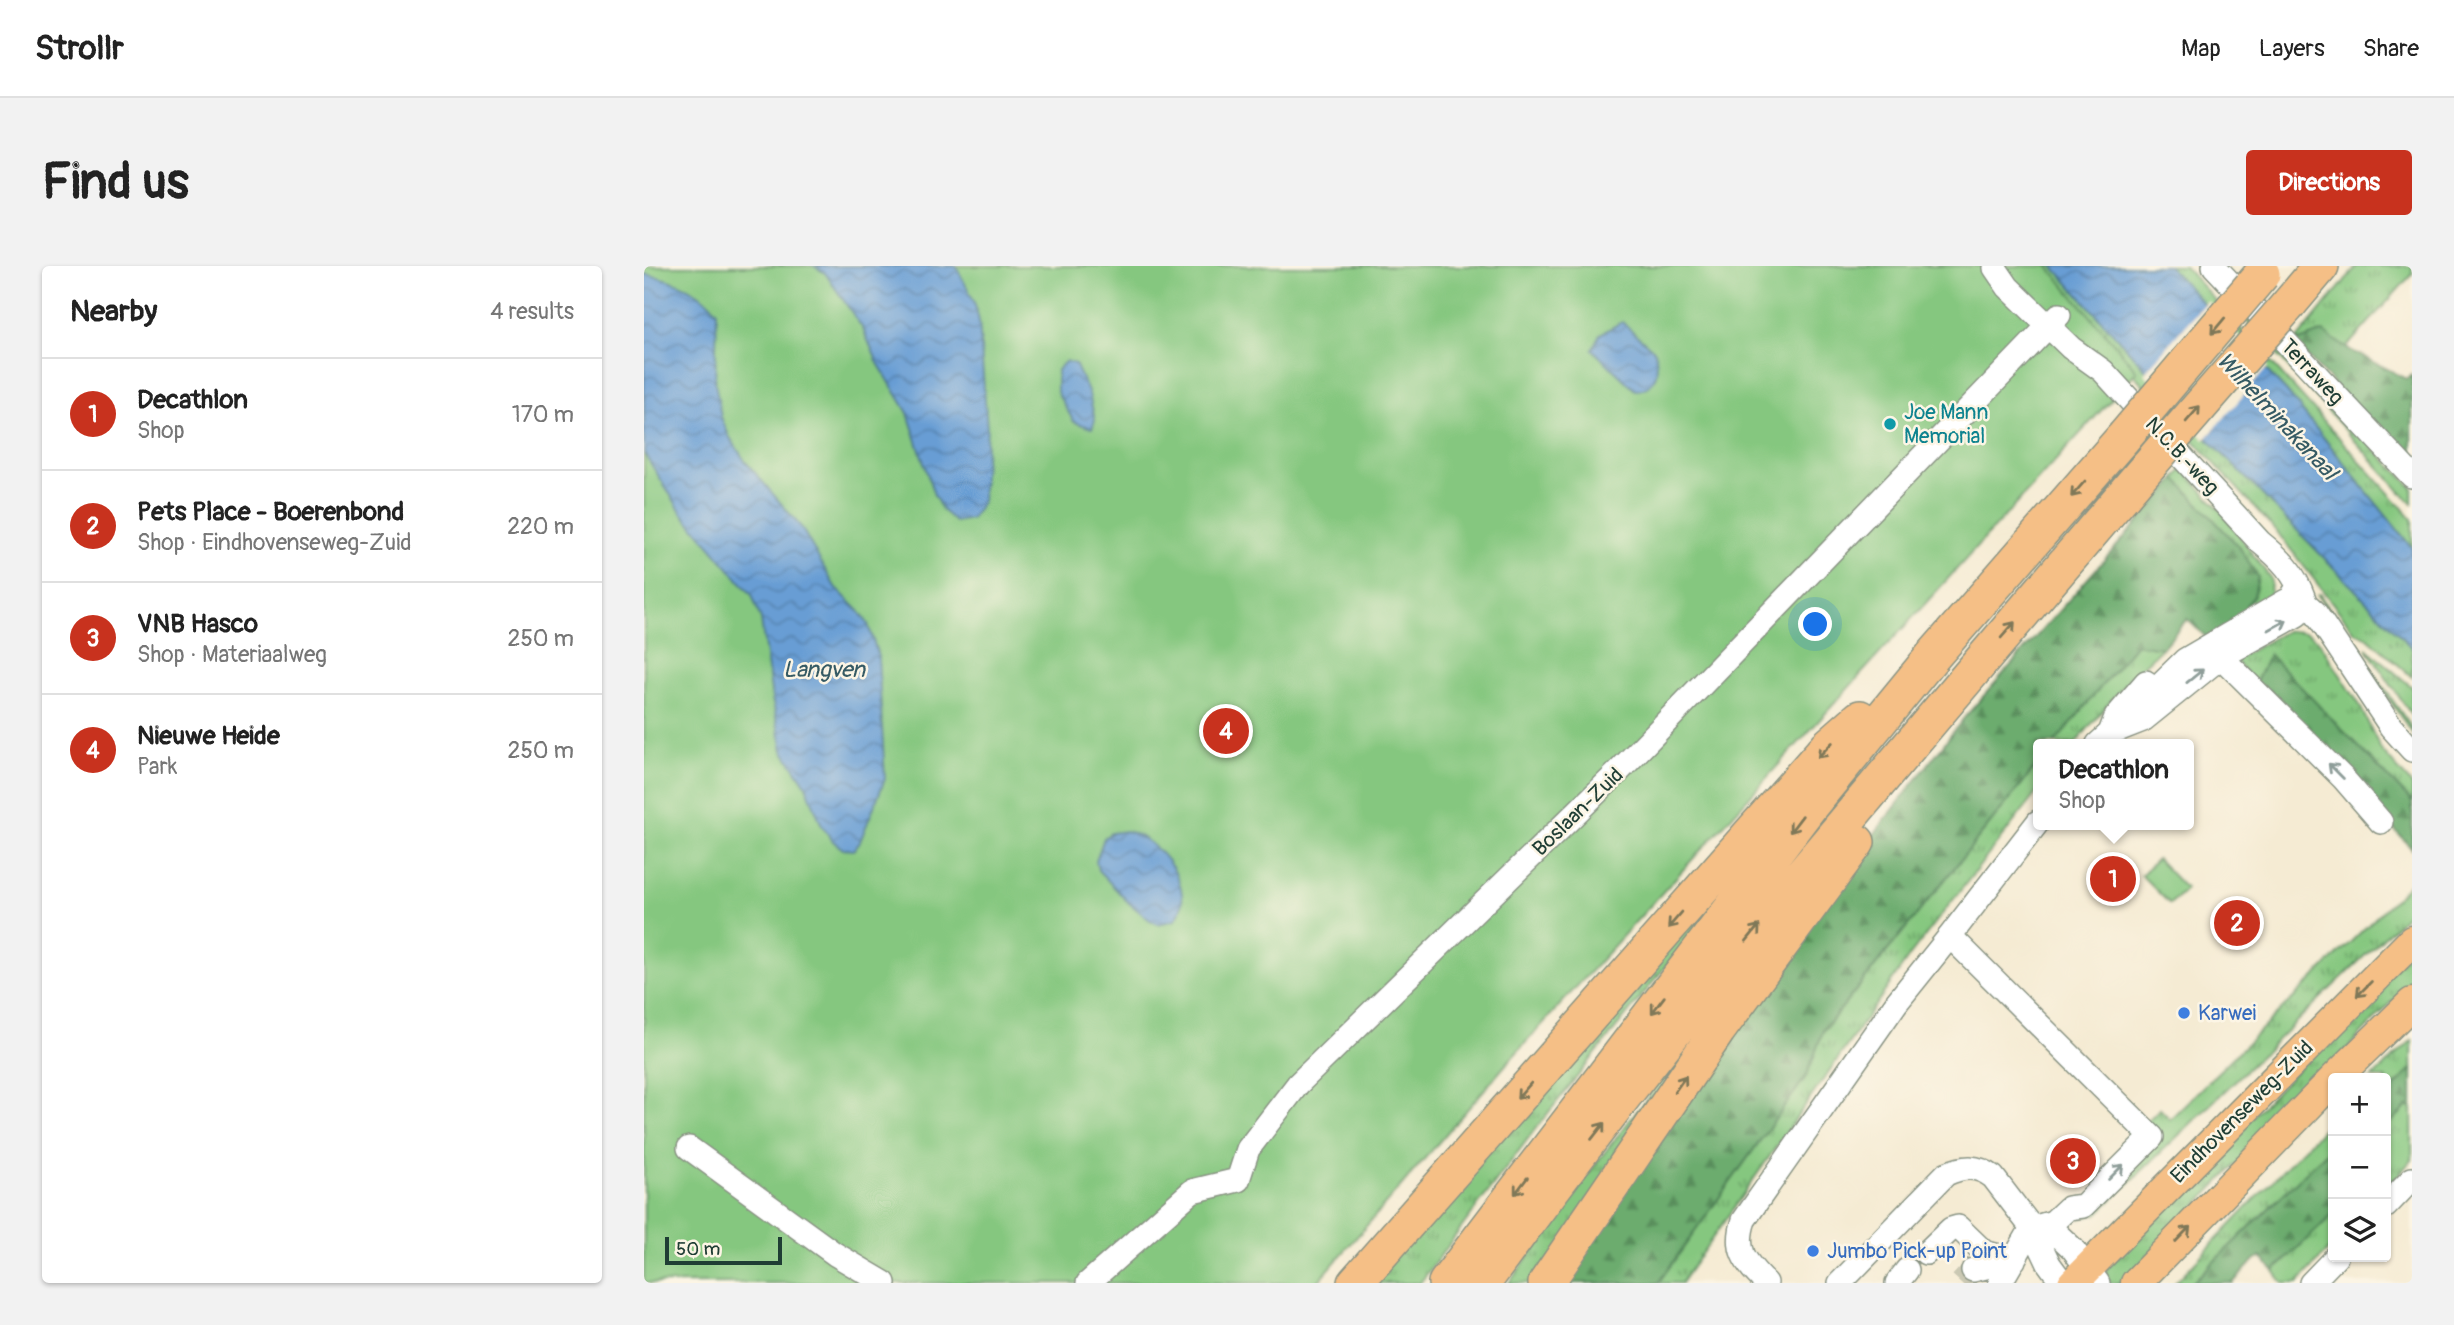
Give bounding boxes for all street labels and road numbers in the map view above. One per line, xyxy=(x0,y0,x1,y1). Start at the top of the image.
street label: Terraweg xyxy=(2275,333,2349,411)
street label: N.C.B.-weg xyxy=(2139,411,2225,501)
street label: Boslaan-Zuid xyxy=(1527,762,1629,862)
street label: Eindhovenseweg-Zuid xyxy=(2165,1035,2319,1189)

